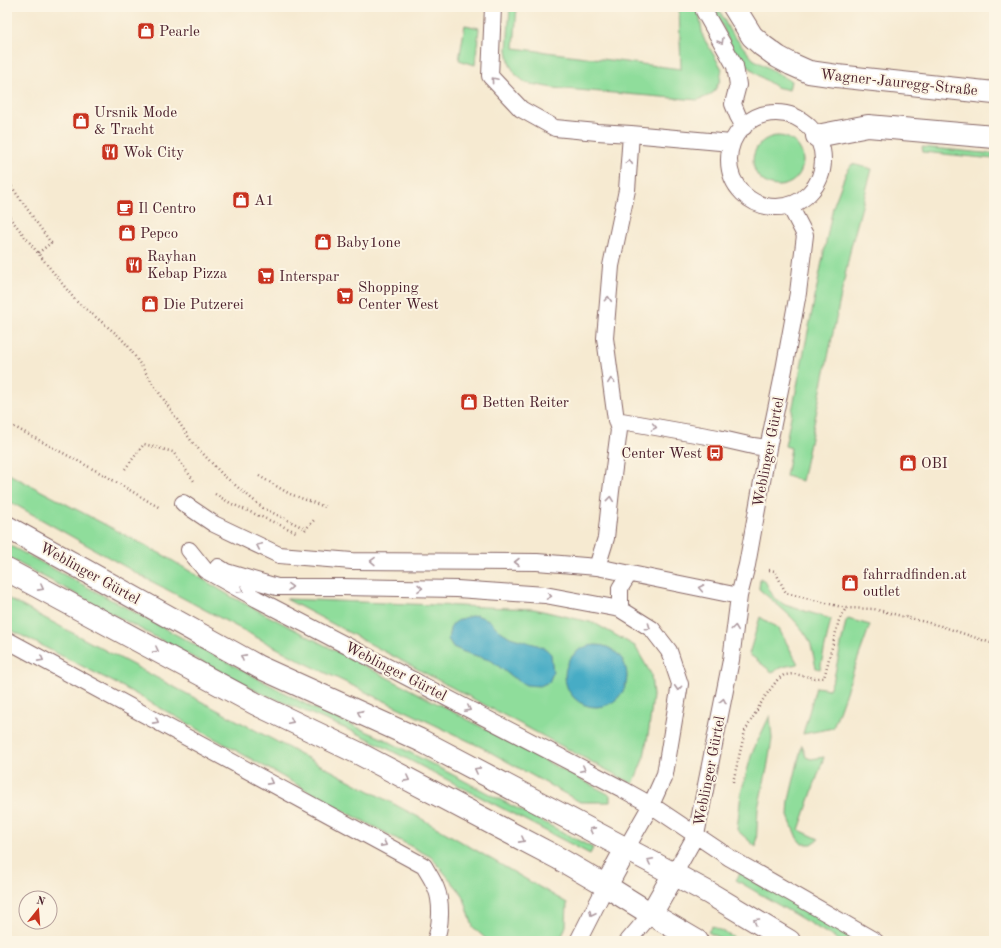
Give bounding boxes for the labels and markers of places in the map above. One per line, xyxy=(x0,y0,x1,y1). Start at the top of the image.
shop icon: Pearle xyxy=(136,21,156,41)
place label: Pearle xyxy=(159,25,200,40)
place label: Ursnik Mode & Tracht xyxy=(94,106,177,138)
shop icon: Ursnik Mode & Tracht xyxy=(71,111,91,131)
restaurant icon: Wok City xyxy=(100,142,120,162)
place label: Wok City xyxy=(123,146,184,161)
shop icon: A1 xyxy=(231,190,251,210)
place label: A1 xyxy=(254,194,274,209)
cafe icon: Il Centro xyxy=(115,198,135,218)
place label: Il Centro xyxy=(138,202,196,217)
shop icon: Pepco xyxy=(117,223,137,243)
place label: Pepco xyxy=(140,227,178,242)
shop icon: Baby1one xyxy=(313,232,333,252)
place label: Baby1one xyxy=(336,236,401,251)
place label: Rayhan Kebap Pizza xyxy=(147,250,228,282)
restaurant icon: Rayhan Kebap Pizza xyxy=(124,255,144,275)
supermarket icon: Interspar xyxy=(256,266,276,286)
place label: Interspar xyxy=(279,270,339,285)
place label: Shopping Center West xyxy=(358,281,439,313)
supermarket icon: Shopping Center West xyxy=(335,286,355,306)
shop icon: Die Putzerei xyxy=(140,294,160,314)
place label: Die Putzerei xyxy=(163,298,244,313)
shop icon: Betten Reiter xyxy=(459,392,479,412)
place label: Betten Reiter xyxy=(482,396,569,411)
bus stop icon: Center West xyxy=(705,443,725,463)
place label: Center West xyxy=(621,447,702,462)
shop icon: OBI xyxy=(898,453,918,473)
place label: OBI xyxy=(921,457,948,472)
place label: fahrradfinden.at outlet xyxy=(863,568,967,600)
shop icon: fahrradfinden.at outlet xyxy=(840,573,860,593)

